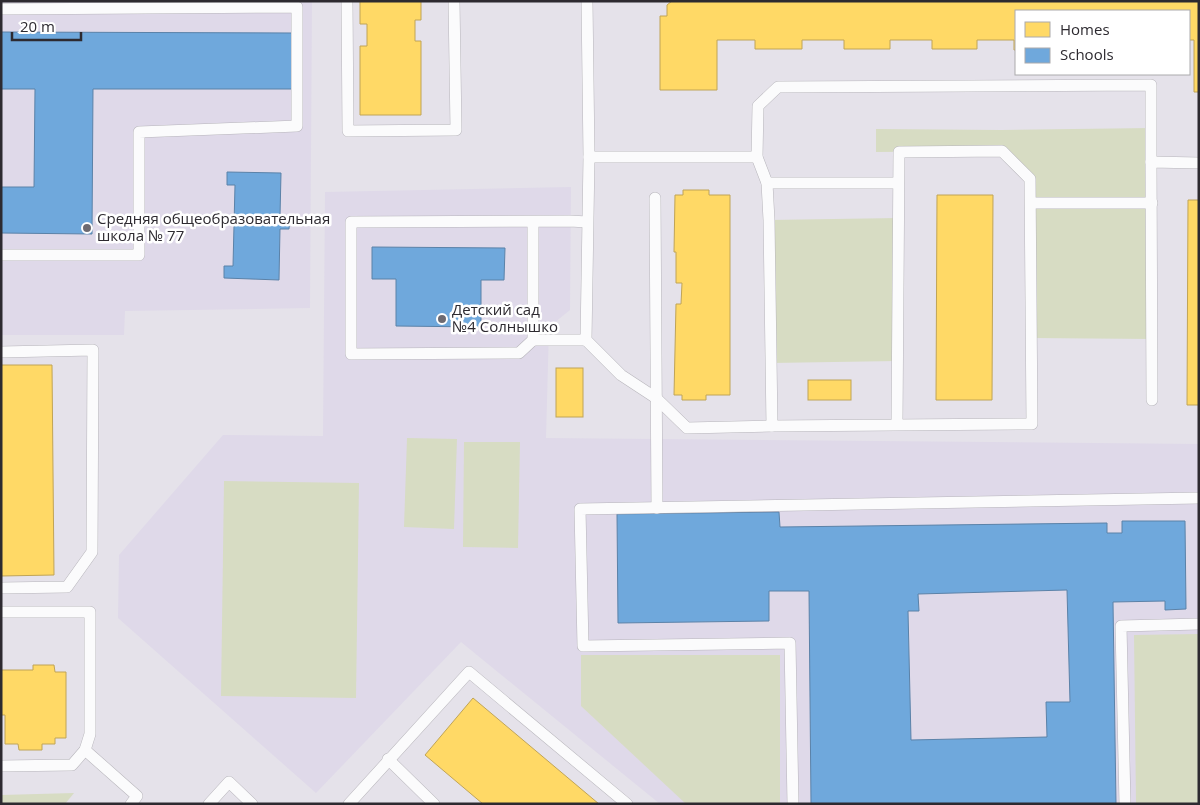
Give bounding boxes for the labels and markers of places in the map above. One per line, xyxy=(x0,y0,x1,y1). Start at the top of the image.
place label: Средняя общеобразовательная школа № 77 xyxy=(97,208,330,245)
marker: Средняя общеобразовательная школа № 77 xyxy=(81,222,93,234)
place label: Детский сад №4 Солнышко xyxy=(452,299,558,336)
marker: Детский сад №4 Солнышко xyxy=(436,313,448,325)

